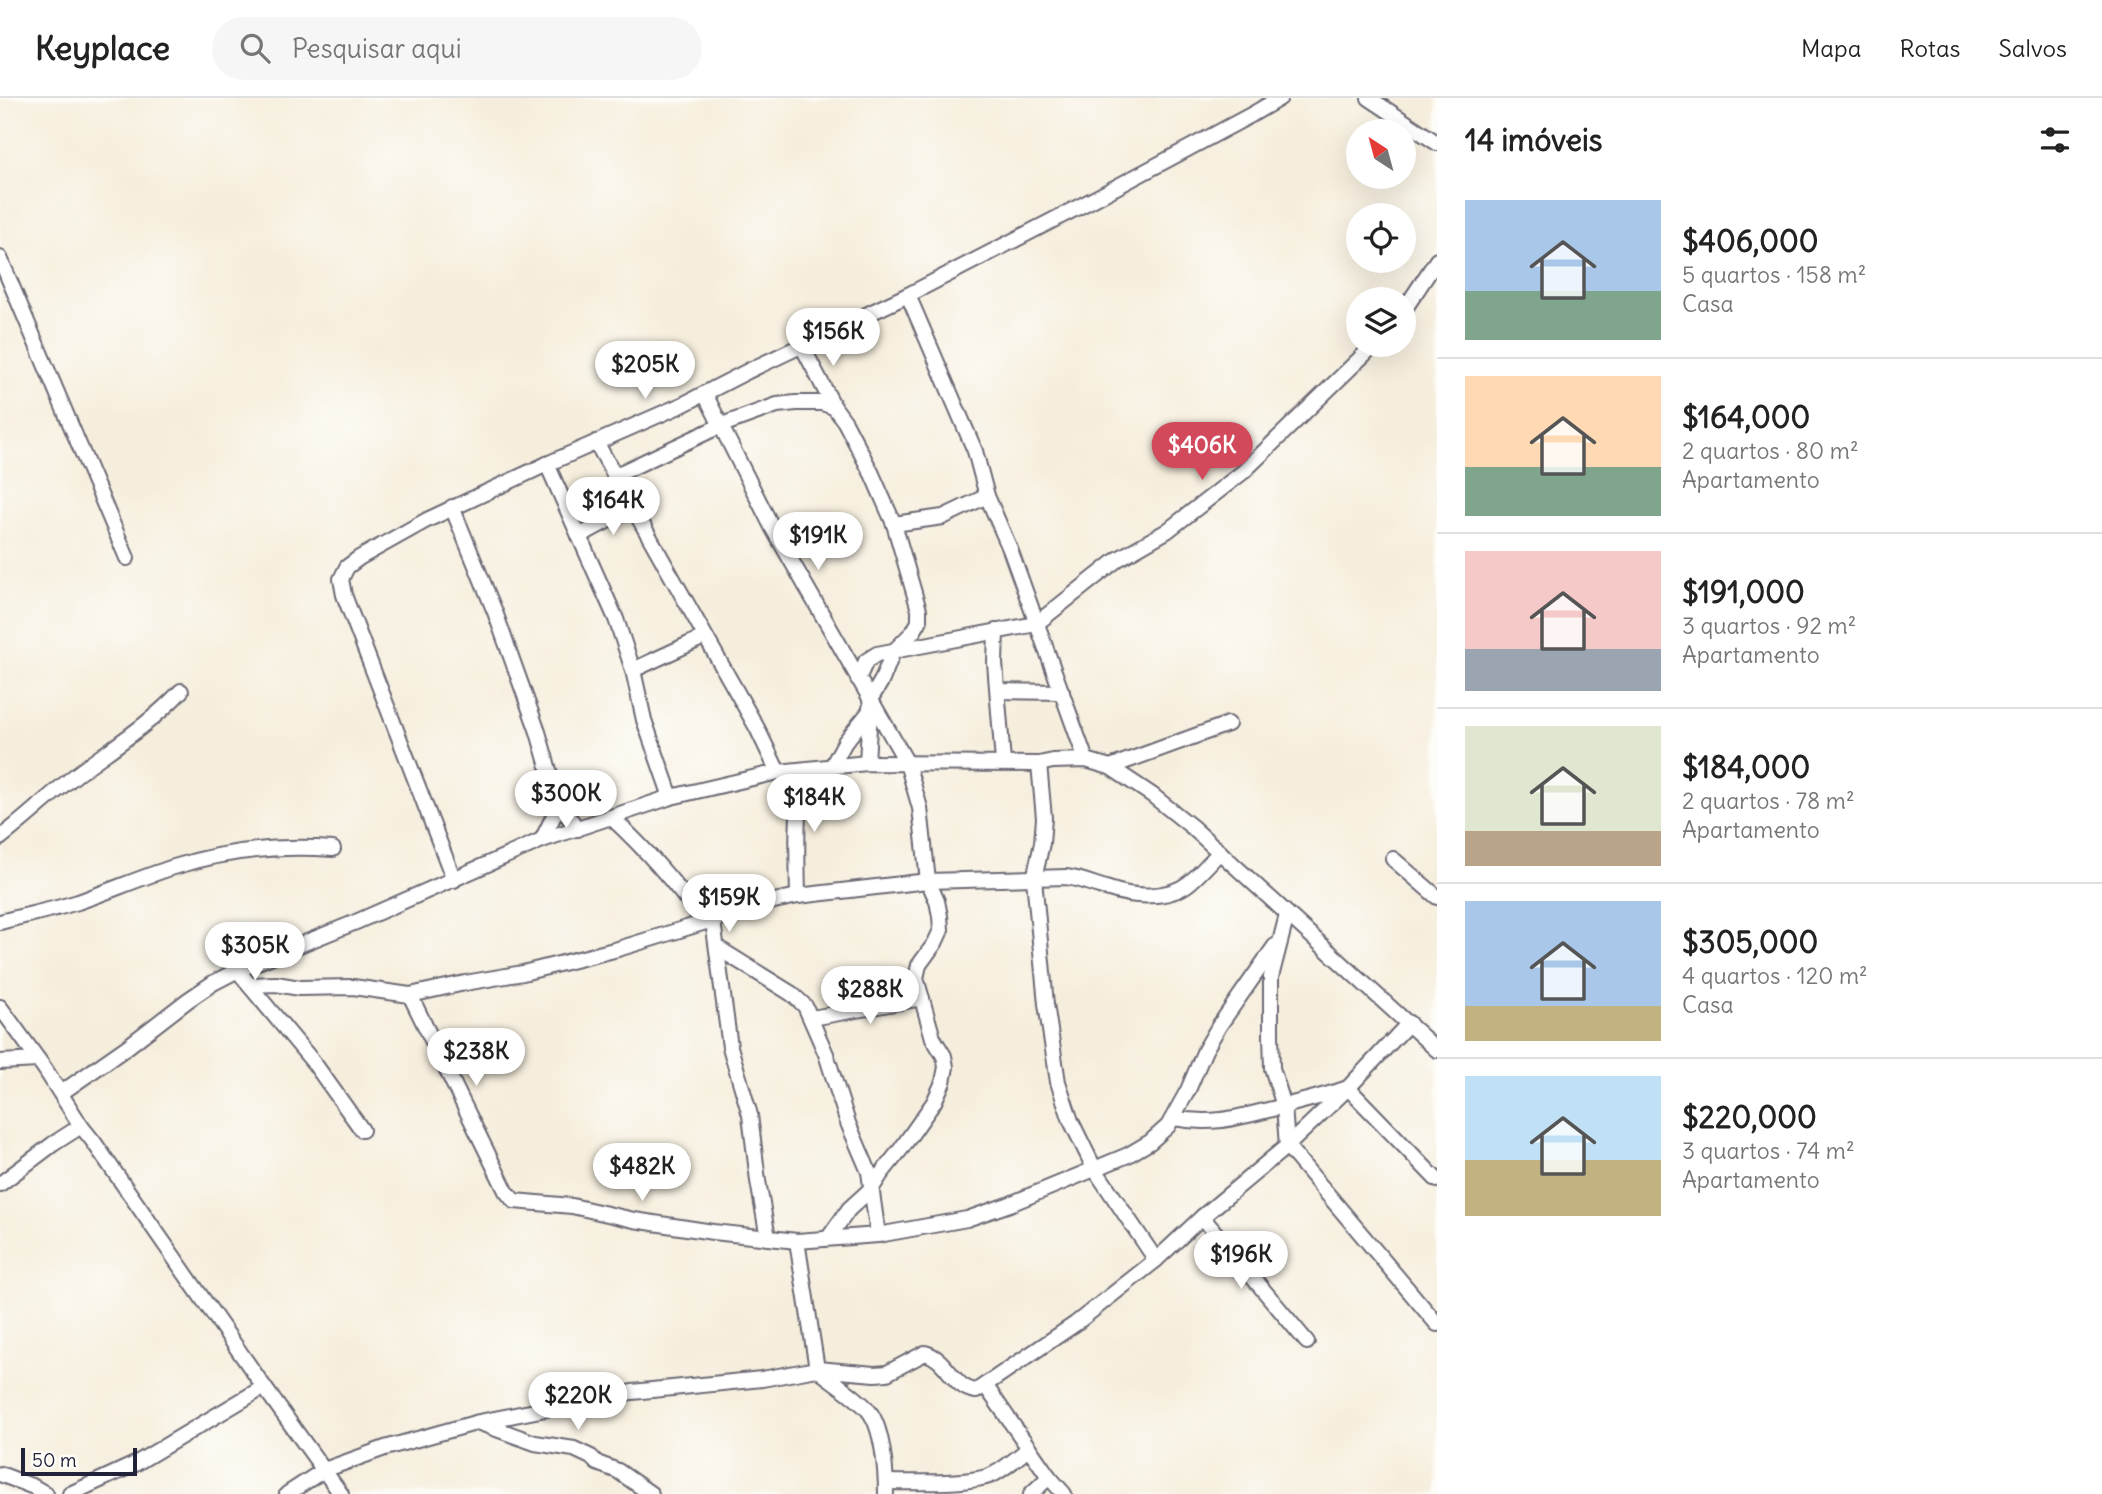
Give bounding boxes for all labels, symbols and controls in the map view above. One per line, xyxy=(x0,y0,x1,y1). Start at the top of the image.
search box xyxy=(212,17,702,80)
text: Keyplace xyxy=(35,27,170,69)
icon: search xyxy=(236,29,274,67)
text: Pesquisar aqui xyxy=(292,32,461,65)
text: Mapa xyxy=(1801,33,1861,63)
text: Rotas xyxy=(1899,33,1961,63)
text: Salvos xyxy=(1999,33,2067,63)
north arrow xyxy=(1346,119,1416,189)
map controls xyxy=(1346,119,1416,357)
text: 14 imóveis xyxy=(1465,121,1602,159)
icon: filters xyxy=(2036,121,2074,159)
button: locate xyxy=(1346,203,1416,273)
text: $406,000 xyxy=(1682,222,1819,260)
icon: home xyxy=(1521,228,1605,312)
text: 5 quartos · 158 m² xyxy=(1682,260,1866,289)
button: layers xyxy=(1346,287,1416,357)
text: Casa xyxy=(1682,289,1734,318)
pin: $156K xyxy=(784,308,882,368)
text: $156K xyxy=(802,316,864,345)
pin: $205K xyxy=(596,342,694,401)
text: $205K xyxy=(611,349,679,378)
text: $164,000 xyxy=(1682,398,1810,436)
icon: home xyxy=(1521,404,1605,488)
pin: $406K xyxy=(1153,422,1251,482)
text: $406K xyxy=(1168,430,1236,459)
text: 2 quartos · 80 m² xyxy=(1682,436,1858,465)
text: Apartamento xyxy=(1682,465,1820,494)
pin: $164K xyxy=(564,478,662,537)
text: $164K xyxy=(582,485,644,514)
pin: $191K xyxy=(769,512,867,572)
text: $191K xyxy=(789,520,847,549)
text: $191,000 xyxy=(1682,573,1805,611)
icon: home xyxy=(1521,579,1605,663)
text: 3 quartos · 92 m² xyxy=(1682,611,1856,640)
text: Apartamento xyxy=(1682,640,1820,669)
text: $184,000 xyxy=(1682,748,1810,786)
icon: home xyxy=(1521,754,1605,838)
pin: $300K xyxy=(517,770,615,830)
pin: $184K xyxy=(765,774,863,834)
text: $300K xyxy=(531,778,601,807)
text: $184K xyxy=(783,782,845,811)
text: 2 quartos · 78 m² xyxy=(1682,786,1855,815)
text: Apartamento xyxy=(1682,815,1820,844)
pin: $159K xyxy=(680,874,778,934)
text: $159K xyxy=(698,882,760,911)
pin: $305K xyxy=(206,922,304,982)
text: $305,000 xyxy=(1682,923,1818,961)
icon: home xyxy=(1521,929,1605,1013)
text: $305K xyxy=(221,930,289,959)
text: 4 quartos · 120 m² xyxy=(1682,961,1868,990)
pin: $288K xyxy=(821,967,919,1026)
text: $288K xyxy=(837,974,903,1003)
text: Casa xyxy=(1682,990,1734,1019)
pin: $238K xyxy=(427,1028,525,1088)
text: $238K xyxy=(443,1036,509,1065)
text: $220,000 xyxy=(1682,1098,1817,1136)
icon: home xyxy=(1521,1104,1605,1188)
text: 3 quartos · 74 m² xyxy=(1682,1136,1855,1165)
pin: $482K xyxy=(593,1144,691,1203)
text: $482K xyxy=(609,1151,675,1180)
text: Apartamento xyxy=(1682,1165,1820,1194)
pin: $196K xyxy=(1192,1232,1290,1291)
text: $196K xyxy=(1210,1239,1272,1268)
pin: $220K xyxy=(529,1372,627,1432)
text: $220K xyxy=(544,1380,612,1409)
scale bar xyxy=(21,1445,136,1477)
text: 50 m xyxy=(32,1448,77,1472)

